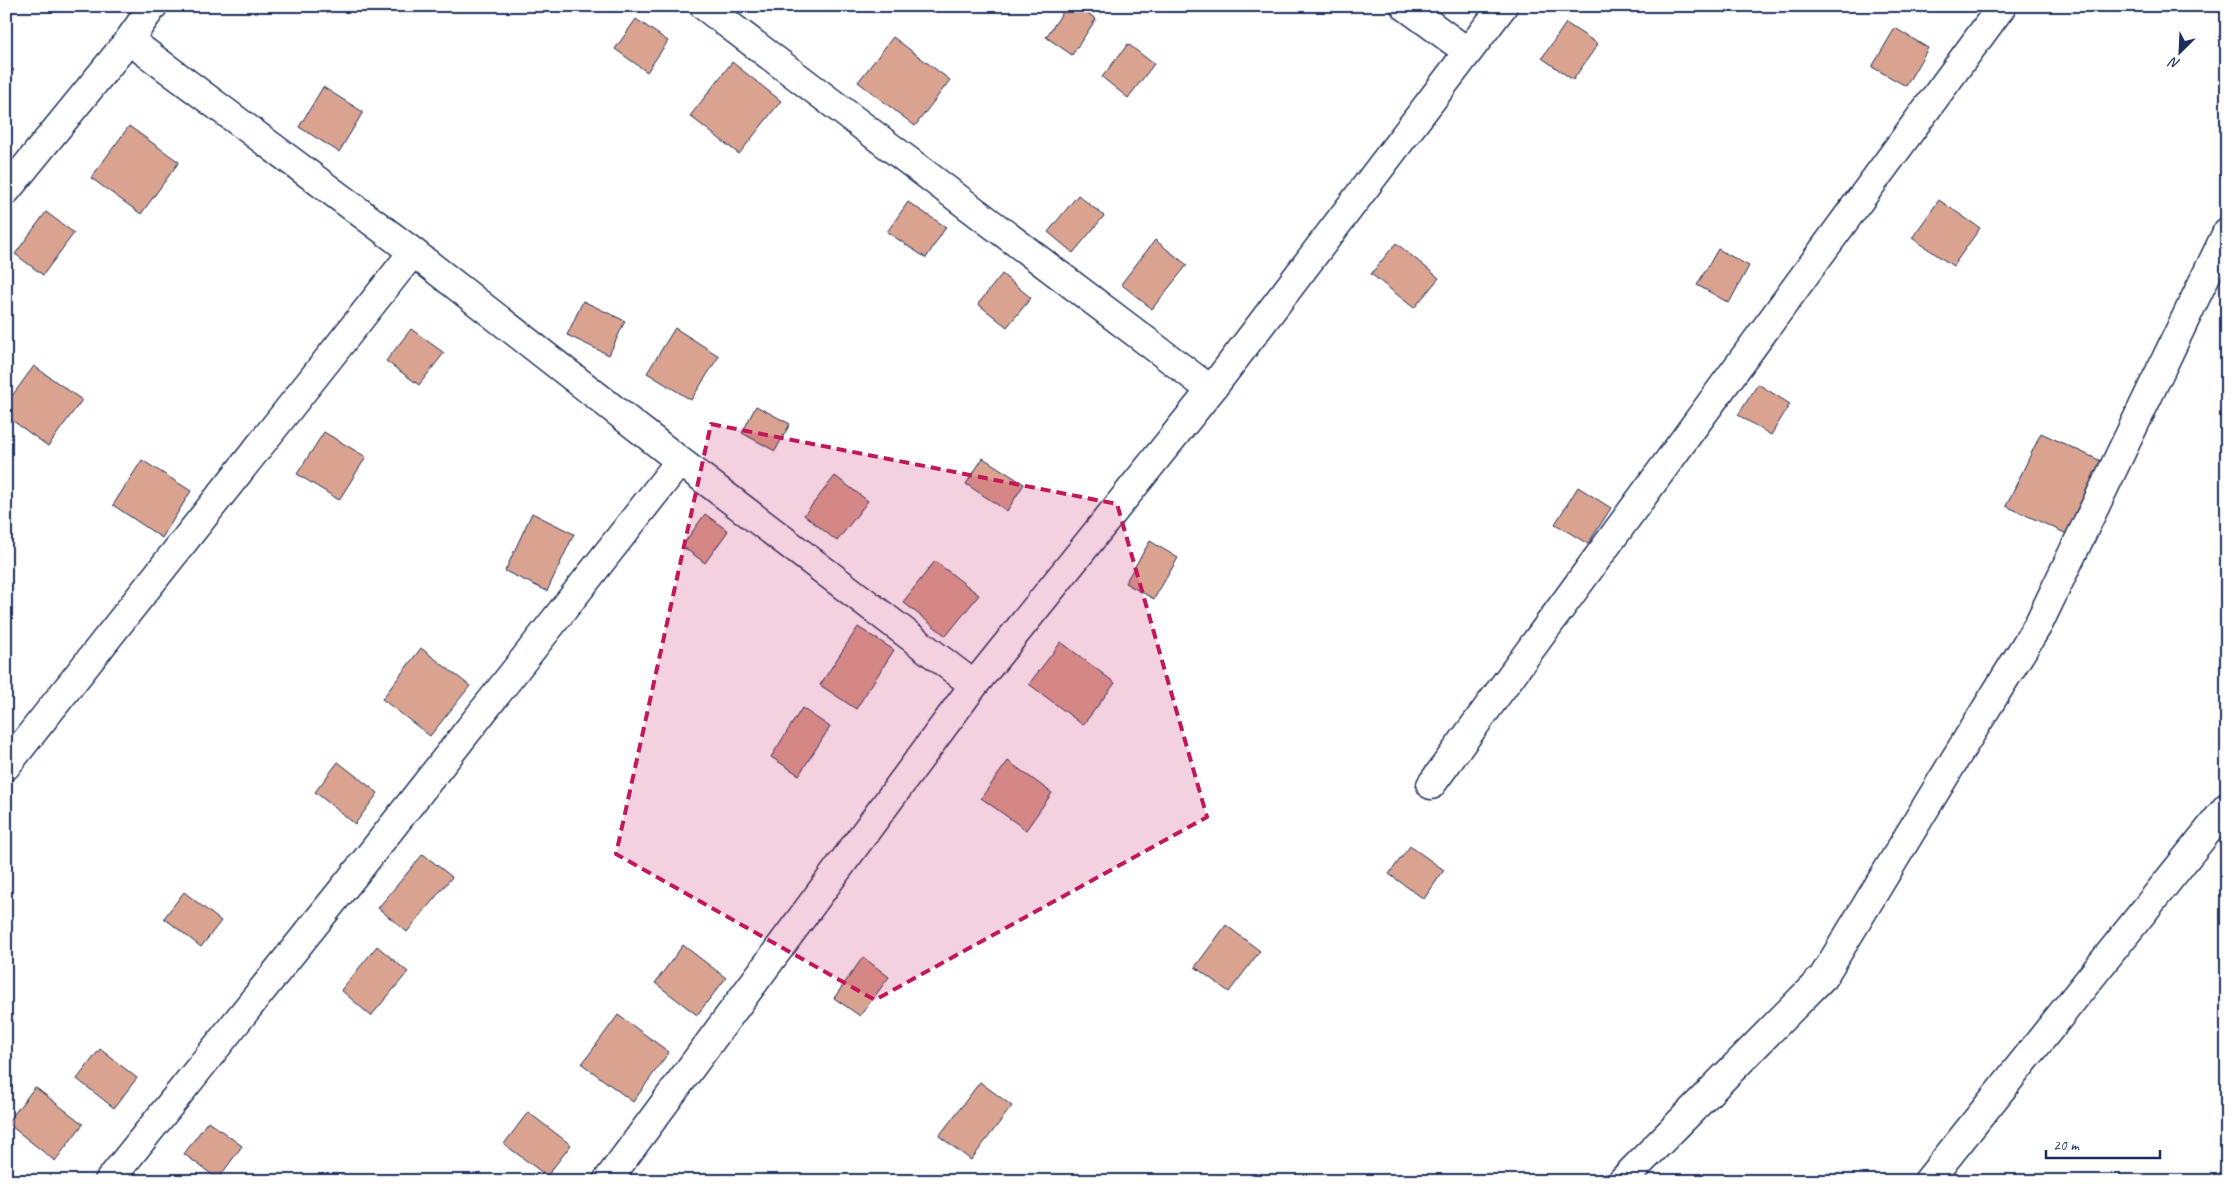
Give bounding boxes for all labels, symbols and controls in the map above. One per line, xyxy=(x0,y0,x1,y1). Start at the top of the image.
north arrow xyxy=(2156,28,2206,78)
text: N xyxy=(2165,53,2182,73)
scale bar xyxy=(2046,1127,2159,1159)
text: 20 m xyxy=(2053,1136,2080,1155)

